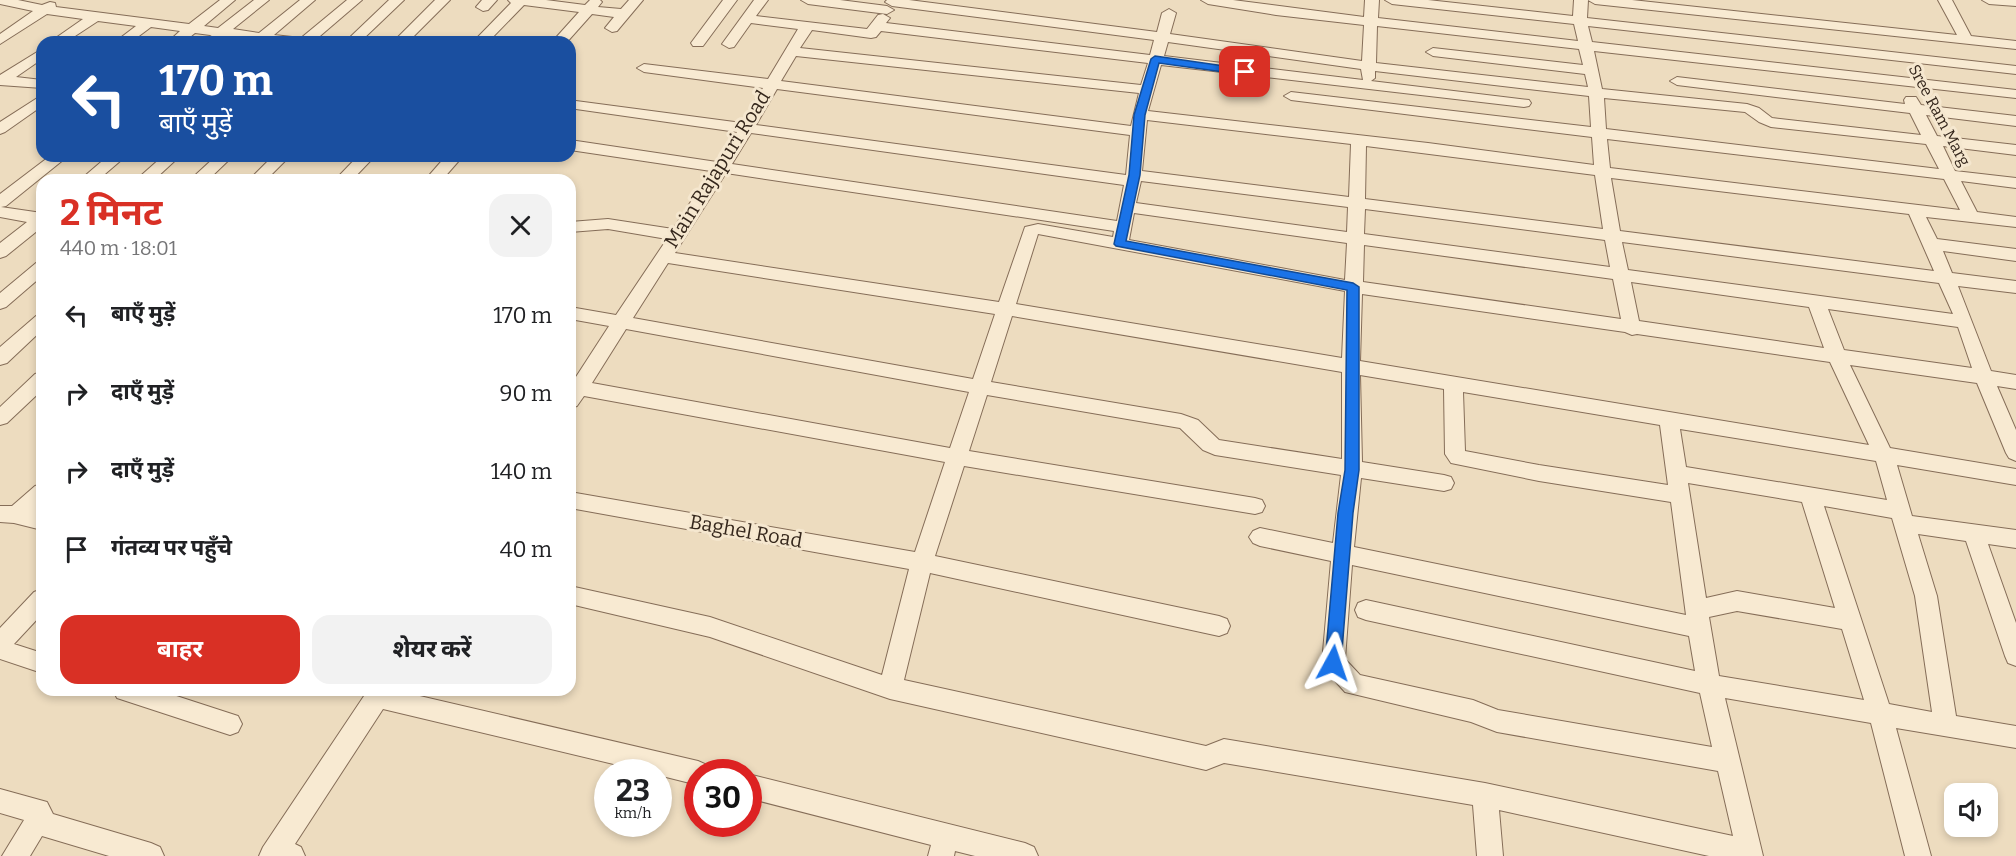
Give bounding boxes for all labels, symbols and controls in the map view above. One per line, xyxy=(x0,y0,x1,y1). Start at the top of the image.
pin xyxy=(1219,46,1270,97)
icon: arrive xyxy=(1228,55,1261,88)
text: 170 m xyxy=(159,56,273,106)
icon: left xyxy=(60,60,138,138)
street label: Sree Ram Marg xyxy=(1905,61,1974,169)
street label: Main Rajapuri Road xyxy=(659,86,776,253)
text: बाएँ मुड़ें xyxy=(159,107,232,139)
text: 2 मिनट xyxy=(60,191,162,235)
button: close xyxy=(489,194,552,257)
text: 440 m · 18:01 xyxy=(60,236,177,260)
icon: left xyxy=(60,299,93,332)
text: बाएँ मुड़ें xyxy=(111,300,175,327)
text: 170 m xyxy=(493,302,552,329)
icon: right xyxy=(60,377,93,410)
text: दाएँ मुड़ें xyxy=(111,378,174,405)
text: 90 m xyxy=(500,380,552,407)
icon: right xyxy=(60,455,93,488)
text: दाएँ मुड़ें xyxy=(111,456,174,483)
text: 140 m xyxy=(491,458,552,485)
street label: Baghel Road xyxy=(688,509,805,553)
icon: arrive xyxy=(60,533,93,566)
text: गंतव्य पर पहुँचे xyxy=(111,534,232,561)
text: 40 m xyxy=(500,536,552,563)
button: बाहर xyxy=(60,615,300,684)
button: शेयर करें xyxy=(312,615,552,684)
position arrow xyxy=(1301,631,1365,695)
speed limit sign: 30 xyxy=(684,759,762,837)
text: 23 xyxy=(616,773,650,809)
map controls xyxy=(1944,783,1998,837)
button: sound xyxy=(1944,783,1998,837)
text: km/h xyxy=(614,804,652,822)

